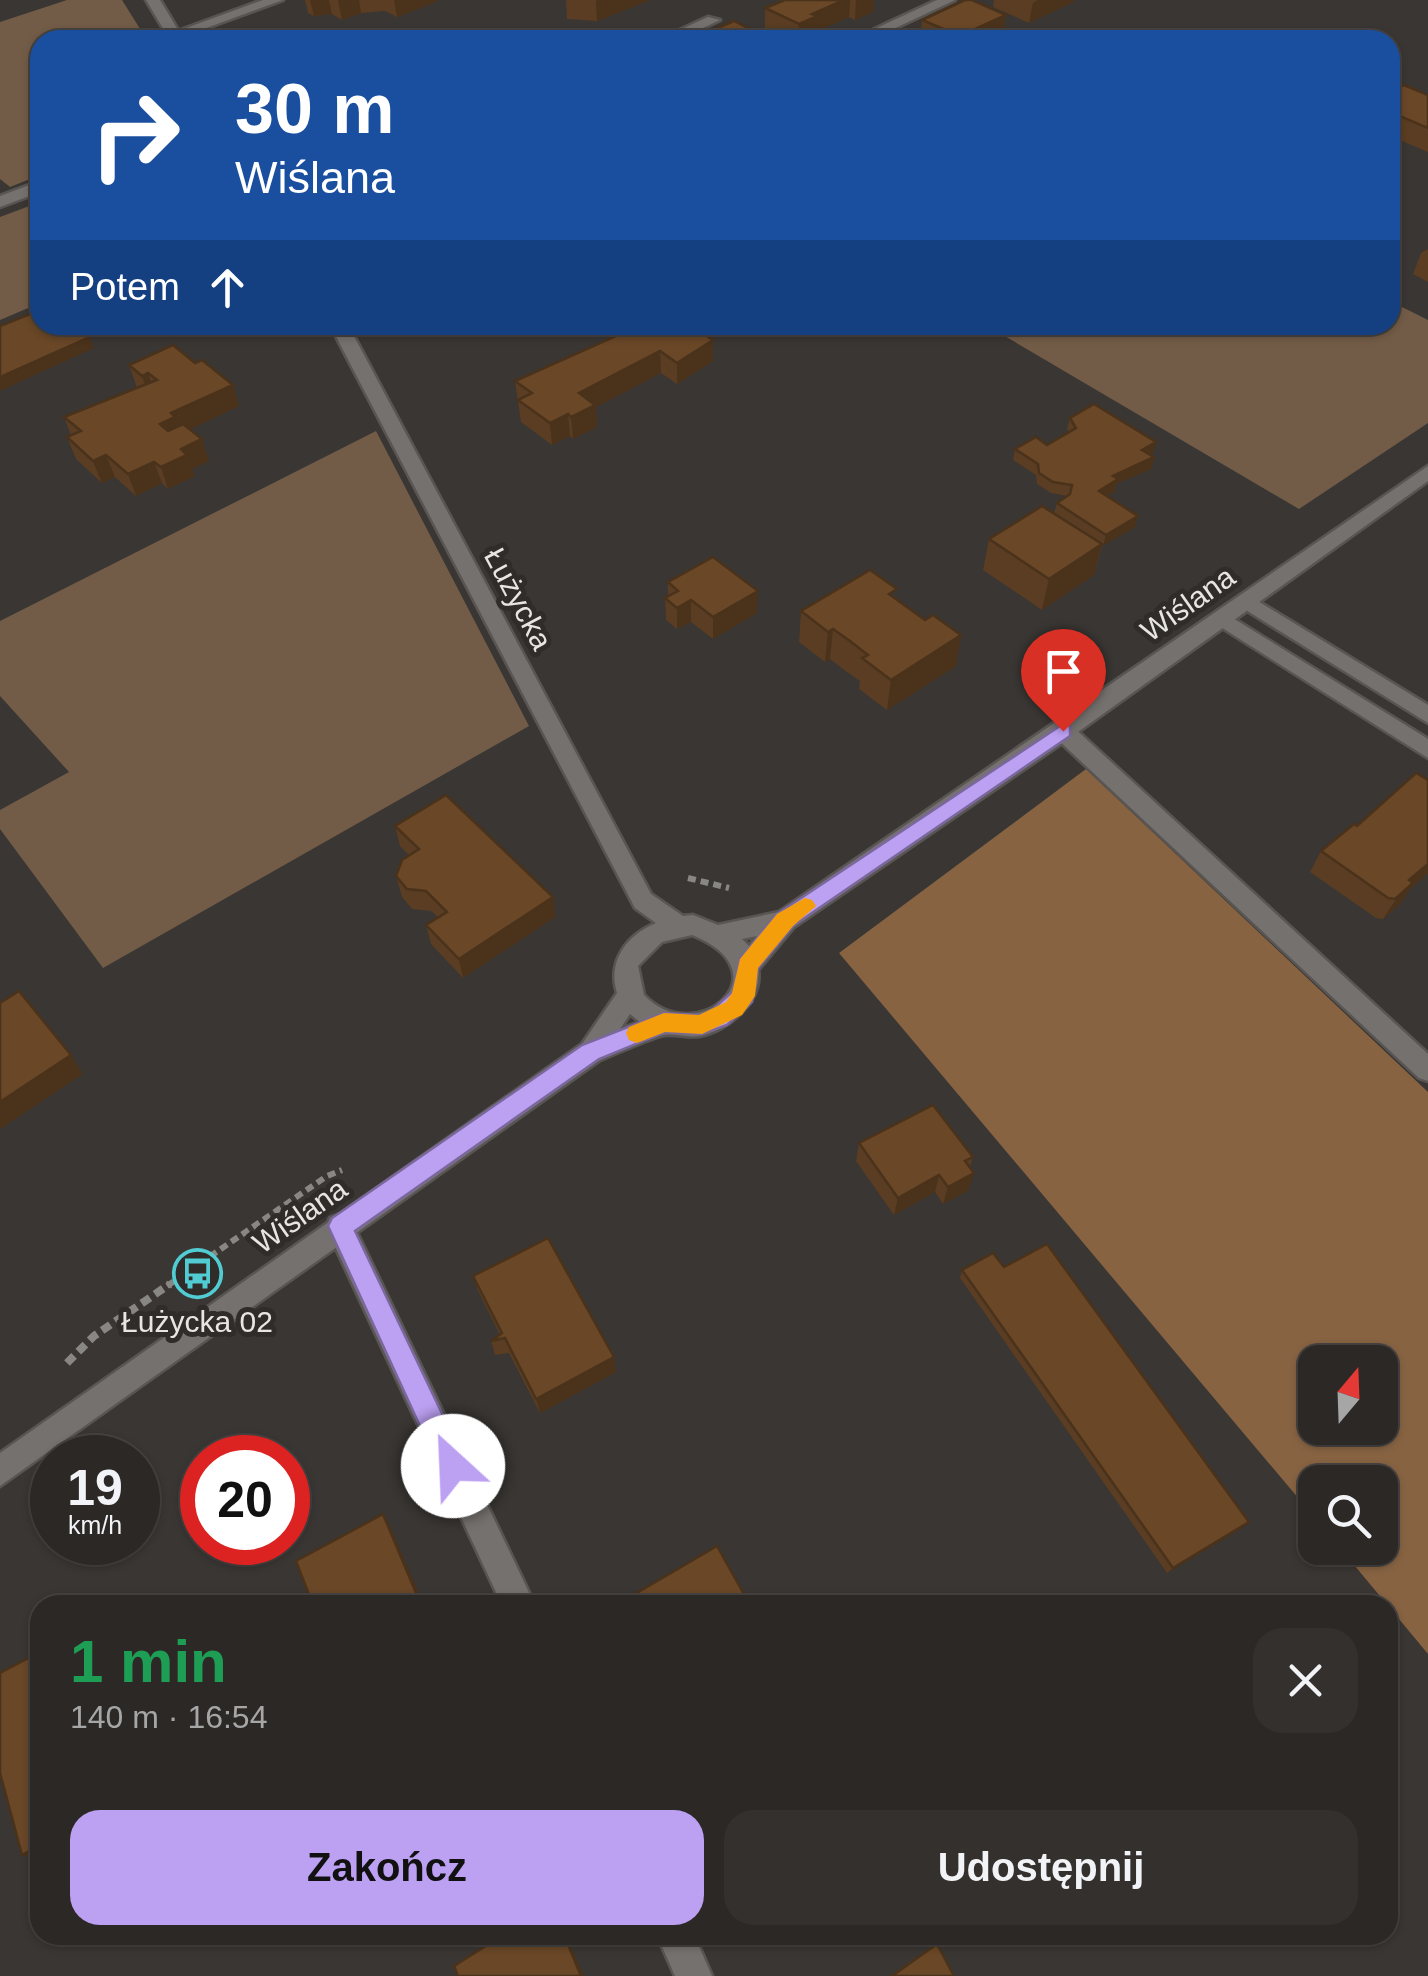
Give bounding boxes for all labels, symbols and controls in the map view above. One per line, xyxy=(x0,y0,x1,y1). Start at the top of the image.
icon: right xyxy=(70,70,200,200)
text: 30 m xyxy=(235,70,395,148)
text: Wiślana xyxy=(235,152,395,203)
icon: ahead xyxy=(200,260,255,315)
text: Potem xyxy=(70,266,180,308)
street label: Łużycka xyxy=(478,542,559,655)
street label: Wiślana xyxy=(1135,559,1241,648)
pin xyxy=(1021,629,1106,732)
icon: arrive xyxy=(1036,644,1091,699)
street label: Wiślana xyxy=(247,1171,353,1260)
bus stop icon: Łużycka 02 xyxy=(171,1247,223,1299)
place label: Łużycka 02 xyxy=(121,1305,273,1338)
north arrow xyxy=(1298,1345,1398,1445)
map controls xyxy=(1298,1345,1398,1565)
position arrow xyxy=(401,1414,505,1518)
speed limit sign: 20 xyxy=(180,1435,310,1565)
text: 19 xyxy=(67,1460,123,1516)
button: search xyxy=(1298,1465,1398,1565)
text: km/h xyxy=(68,1511,122,1539)
text: 1 min xyxy=(70,1628,227,1695)
button: close xyxy=(1253,1628,1358,1733)
text: 140 m · 16:54 xyxy=(70,1699,267,1735)
button: Zakończ xyxy=(70,1810,704,1925)
button: Udostępnij xyxy=(724,1810,1358,1925)

